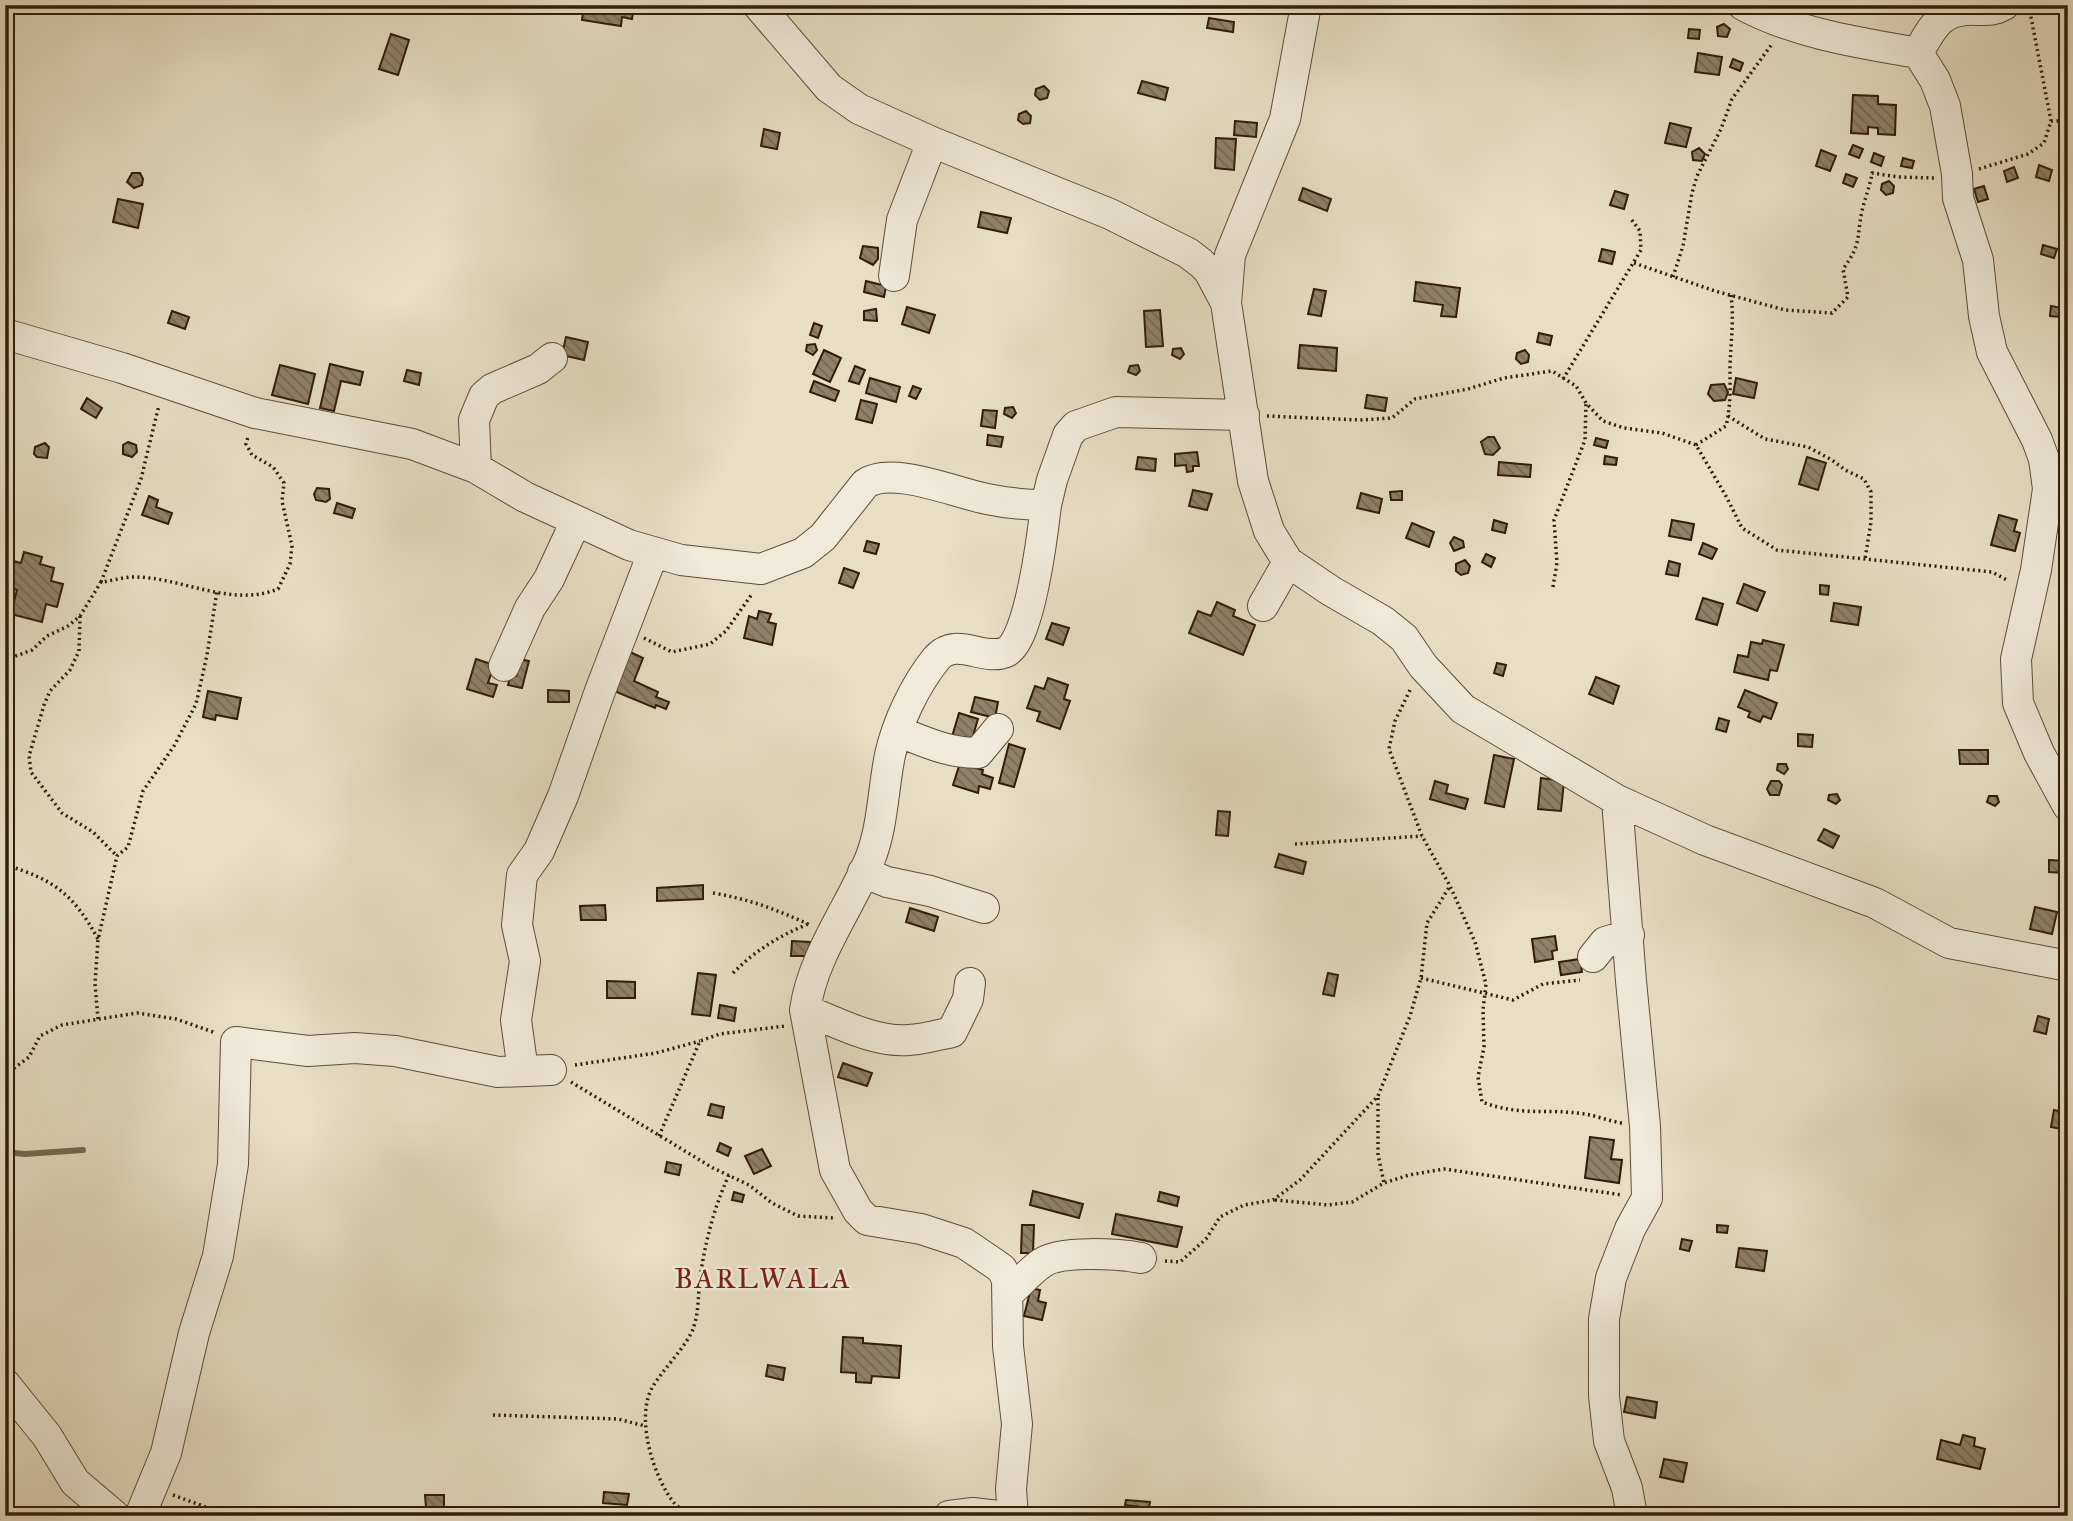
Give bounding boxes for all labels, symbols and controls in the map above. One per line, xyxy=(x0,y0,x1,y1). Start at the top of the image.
district label: BARLWALA xyxy=(674,1261,852,1296)

